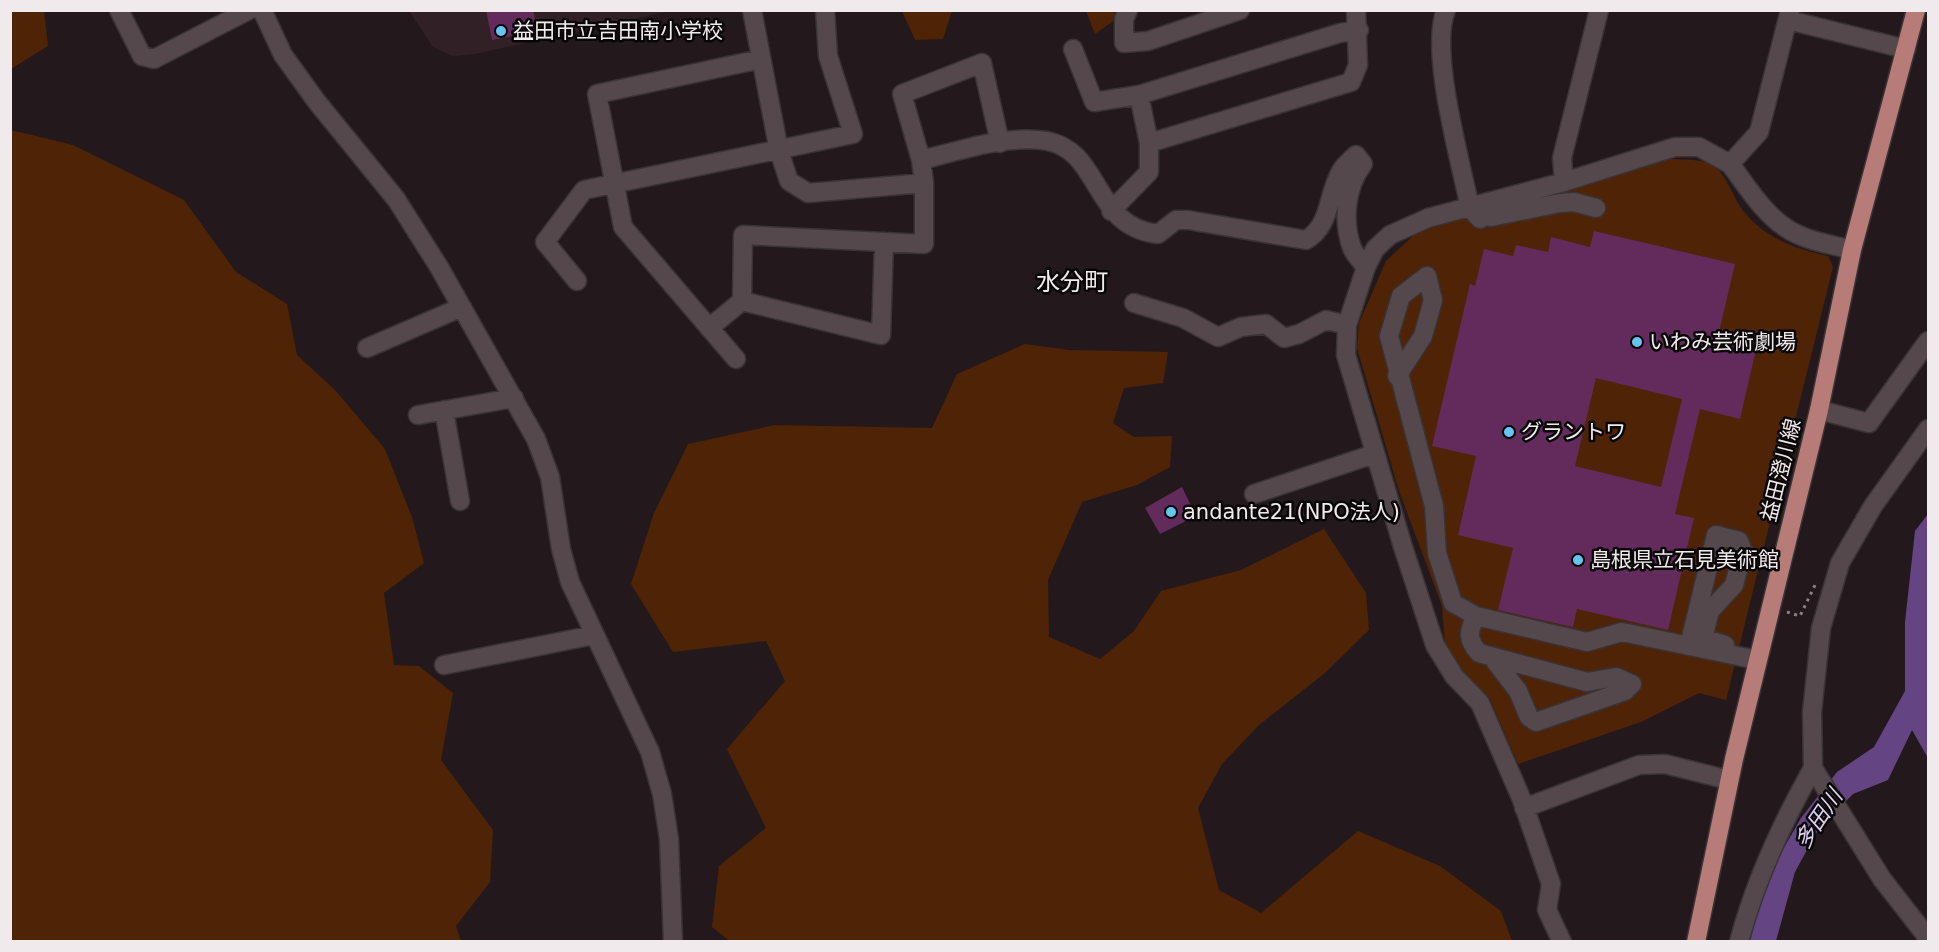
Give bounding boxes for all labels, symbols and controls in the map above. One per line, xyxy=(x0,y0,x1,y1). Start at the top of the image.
place label: 益田市立吉田南小学校 xyxy=(513,19,723,43)
marker: 益田市立吉田南小学校 xyxy=(494,24,508,38)
district label: 水分町 xyxy=(1036,268,1108,296)
place label: いわみ芸術劇場 xyxy=(1649,330,1796,354)
marker: いわみ芸術劇場 xyxy=(1630,335,1644,349)
street label: 益田澄川線 xyxy=(1757,416,1805,524)
place label: グラントワ xyxy=(1521,420,1626,444)
marker: グラントワ xyxy=(1502,425,1516,439)
place label: andante21(NPO法人) xyxy=(1183,500,1400,524)
marker: andante21(NPO法人) xyxy=(1164,505,1178,519)
place label: 島根県立石見美術館 xyxy=(1590,548,1779,572)
marker: 島根県立石見美術館 xyxy=(1571,553,1585,567)
water label: 多田川 xyxy=(1790,783,1848,854)

